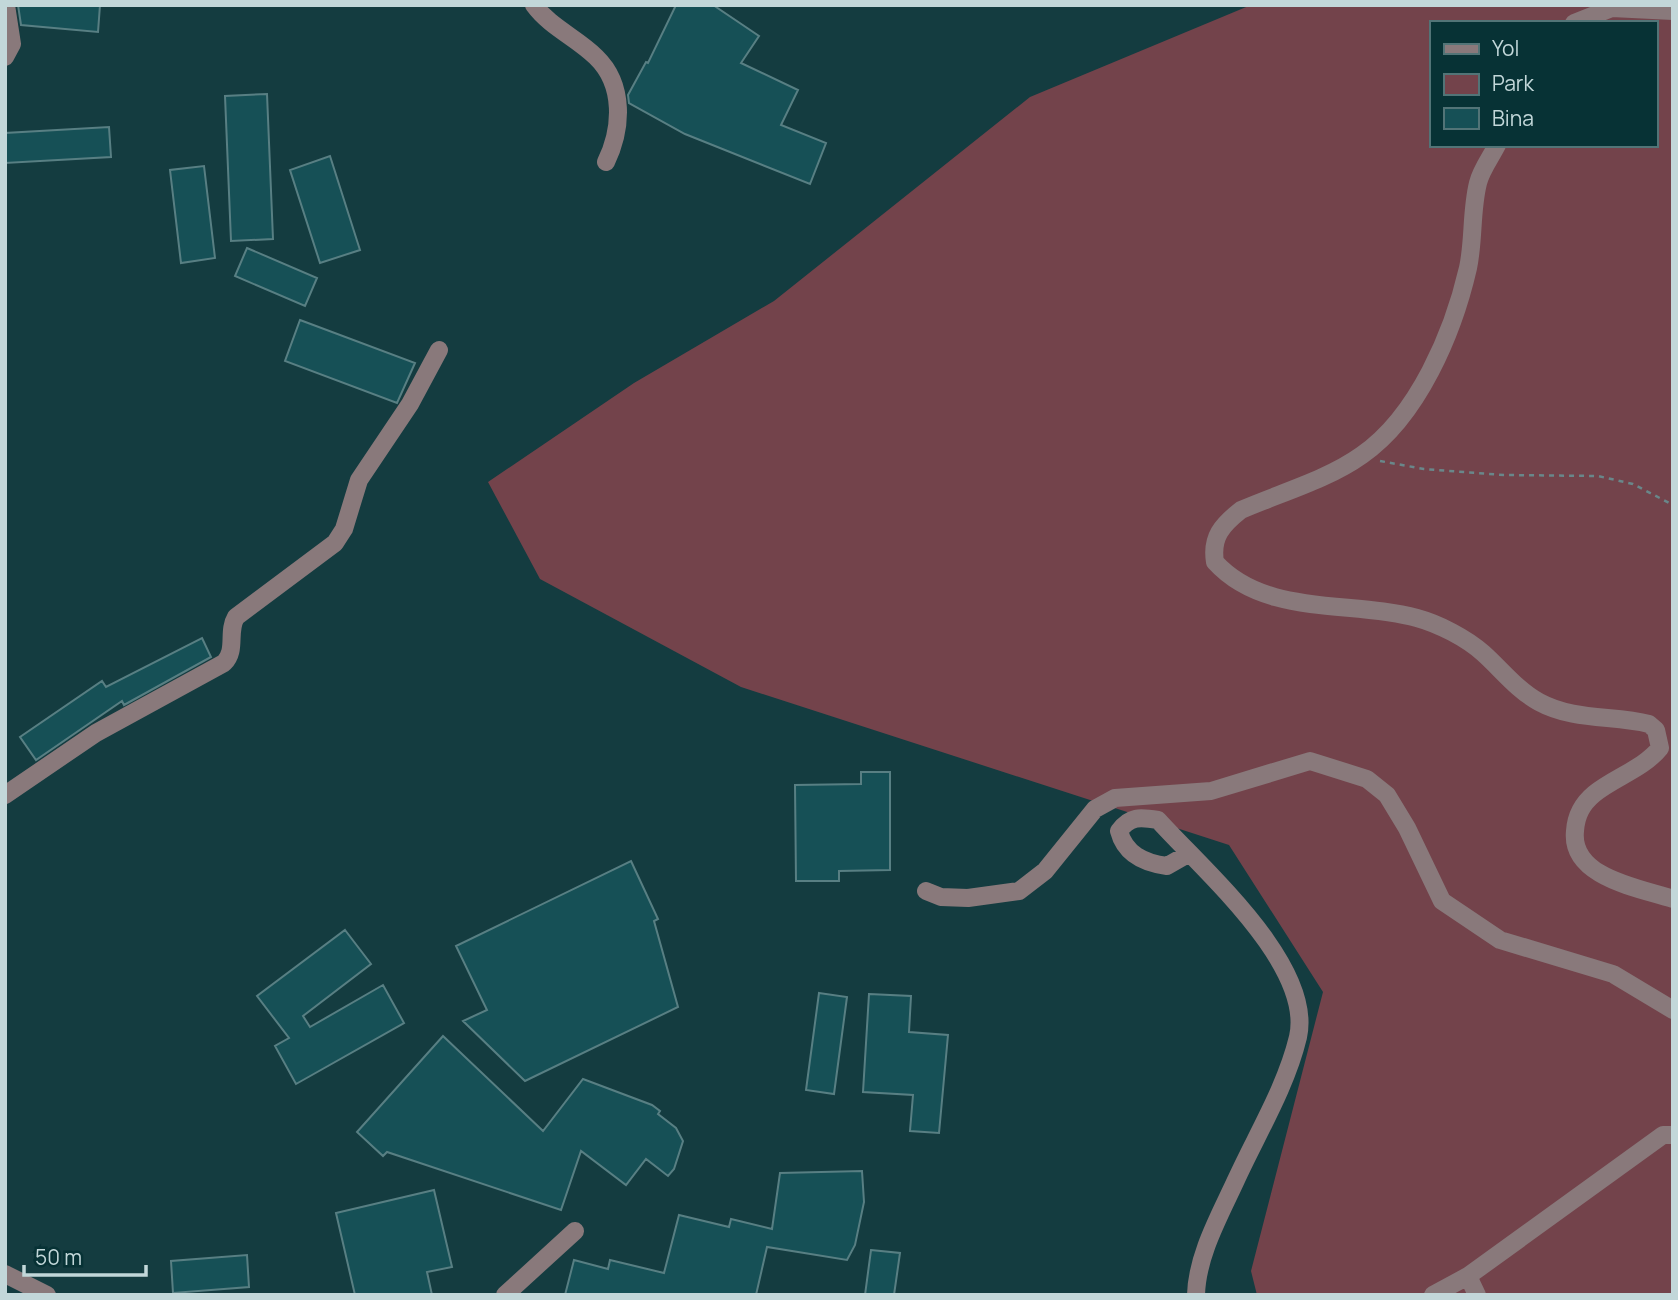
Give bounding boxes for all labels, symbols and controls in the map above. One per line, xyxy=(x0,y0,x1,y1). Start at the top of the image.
legend xyxy=(1430,21,1657,147)
text: Yol xyxy=(1492,34,1519,62)
text: Park xyxy=(1492,69,1534,97)
text: Bina xyxy=(1492,104,1534,132)
scale bar xyxy=(24,1234,147,1278)
text: 50 m xyxy=(35,1243,82,1271)

